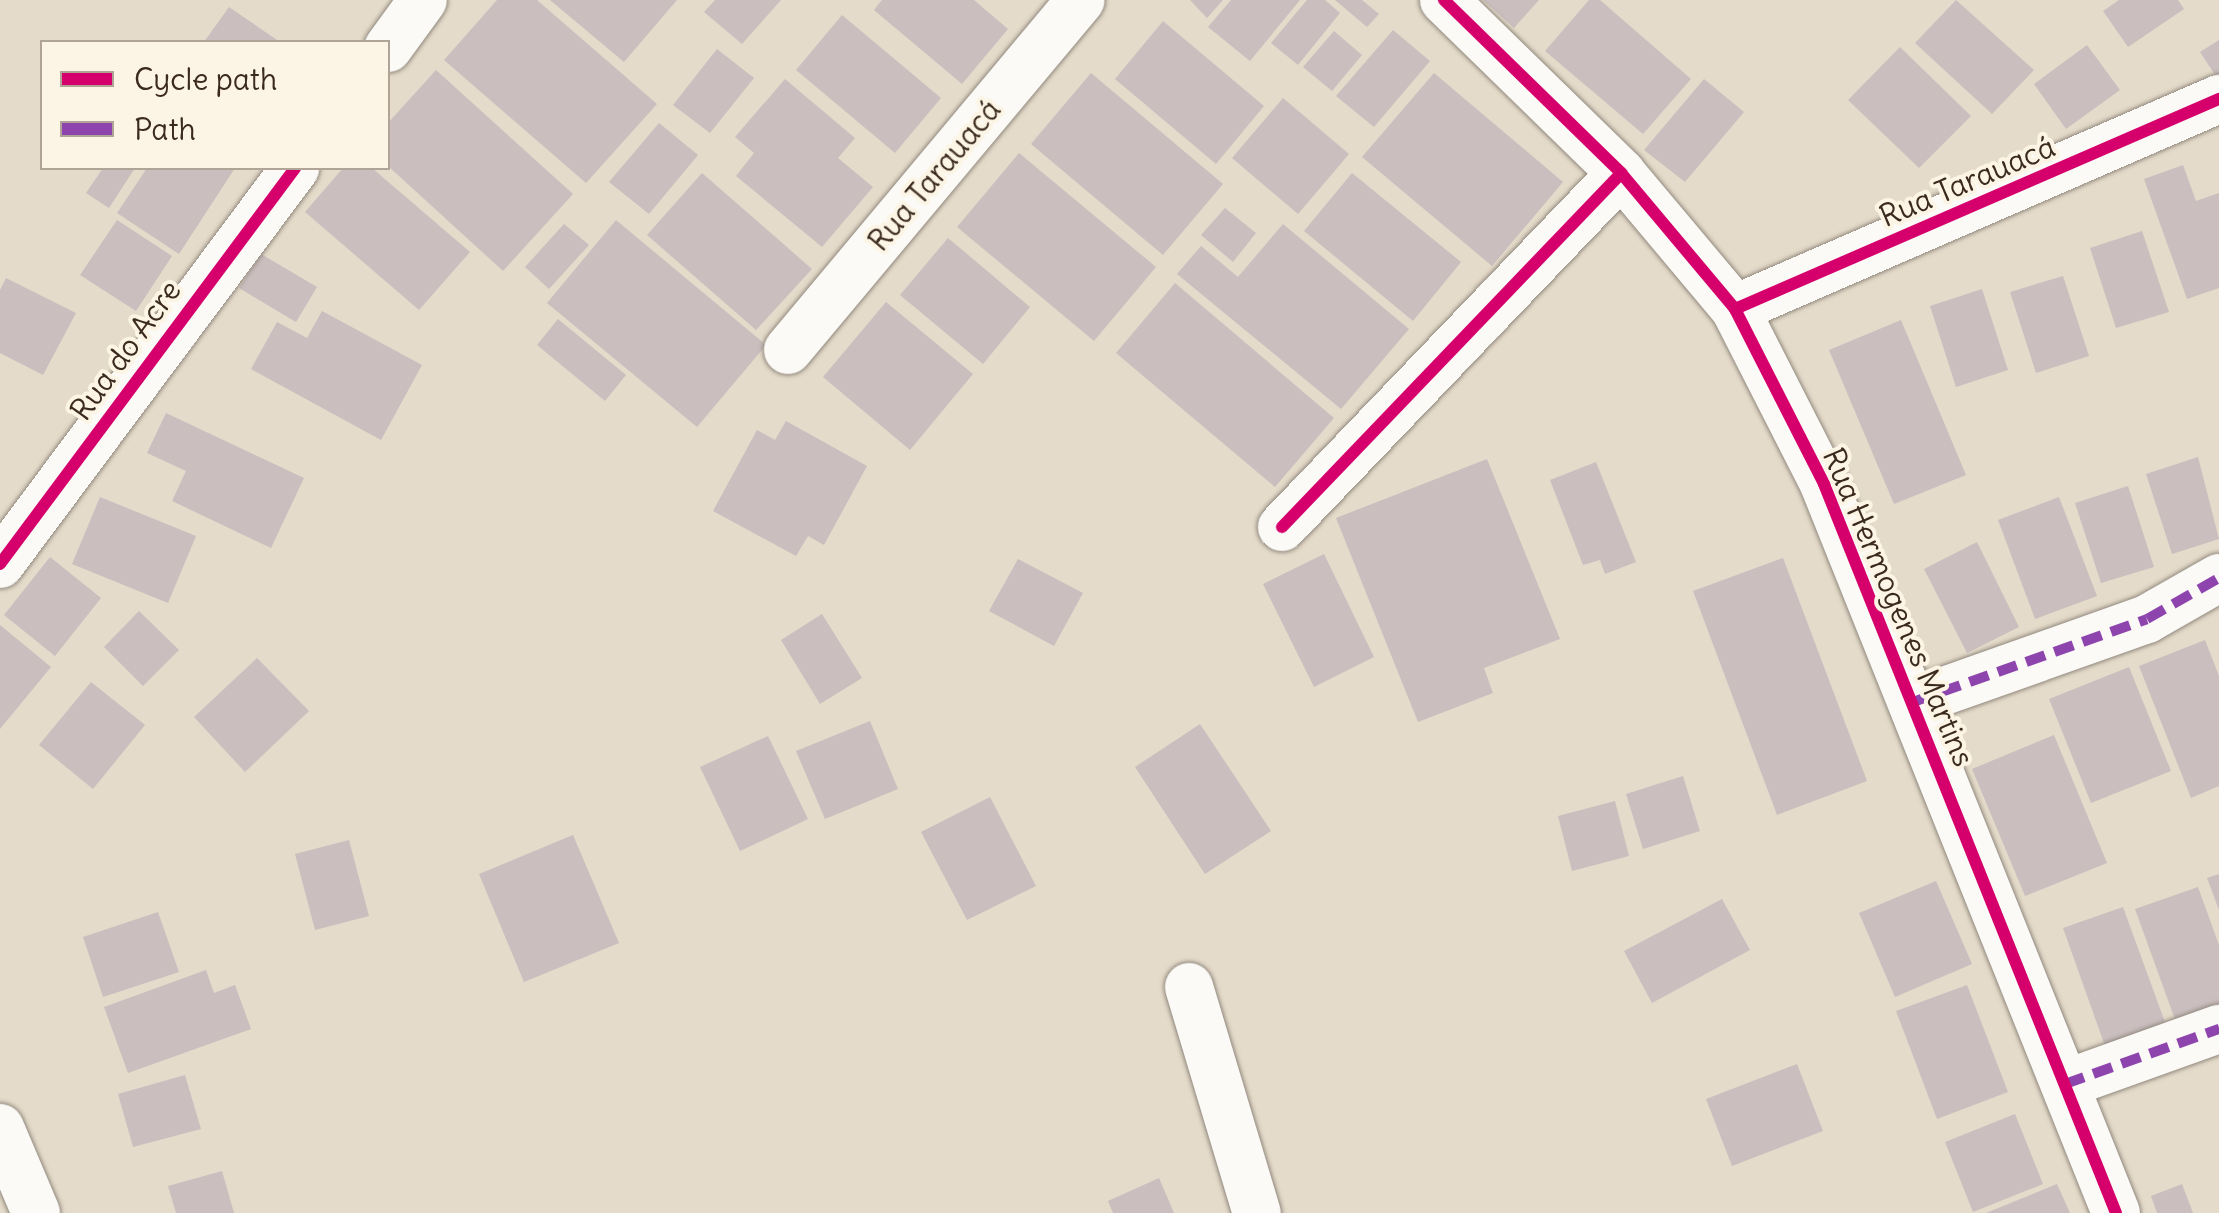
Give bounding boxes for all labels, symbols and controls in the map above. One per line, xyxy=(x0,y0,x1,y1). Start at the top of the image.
legend xyxy=(40,40,390,170)
text: Cycle path xyxy=(134,60,277,98)
street label: Rua Tarauacá xyxy=(860,92,1008,258)
text: Path xyxy=(134,110,196,148)
street label: Rua Tarauacá xyxy=(1874,128,2060,234)
street label: Rua do Acre xyxy=(62,273,188,427)
street label: Rua Hermogenes Martins xyxy=(1816,443,1982,771)

